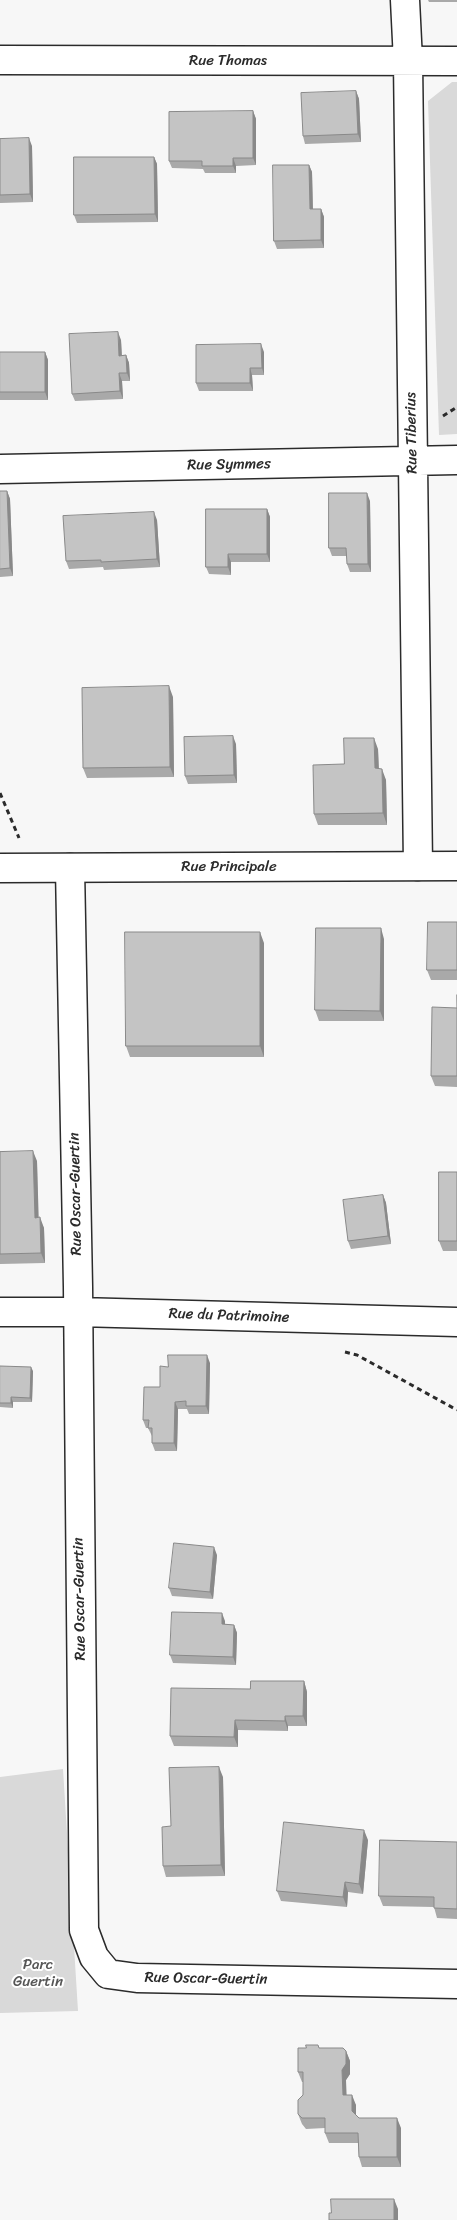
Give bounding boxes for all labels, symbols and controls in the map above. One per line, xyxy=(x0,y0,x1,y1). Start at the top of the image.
street label: Rue Thomas xyxy=(189,52,267,70)
street label: Rue Tiberius xyxy=(402,392,422,474)
street label: Rue Symmes xyxy=(187,455,271,475)
street label: Rue Principale xyxy=(181,858,277,876)
street label: Rue Oscar-Guertin xyxy=(66,1132,86,1256)
street label: Rue du Patrimoine xyxy=(168,1305,290,1327)
street label: Rue Oscar-Guertin xyxy=(70,1537,90,1661)
park label: Parc Guertin xyxy=(13,1956,63,1991)
street label: Rue Oscar-Guertin xyxy=(144,1969,268,1989)

